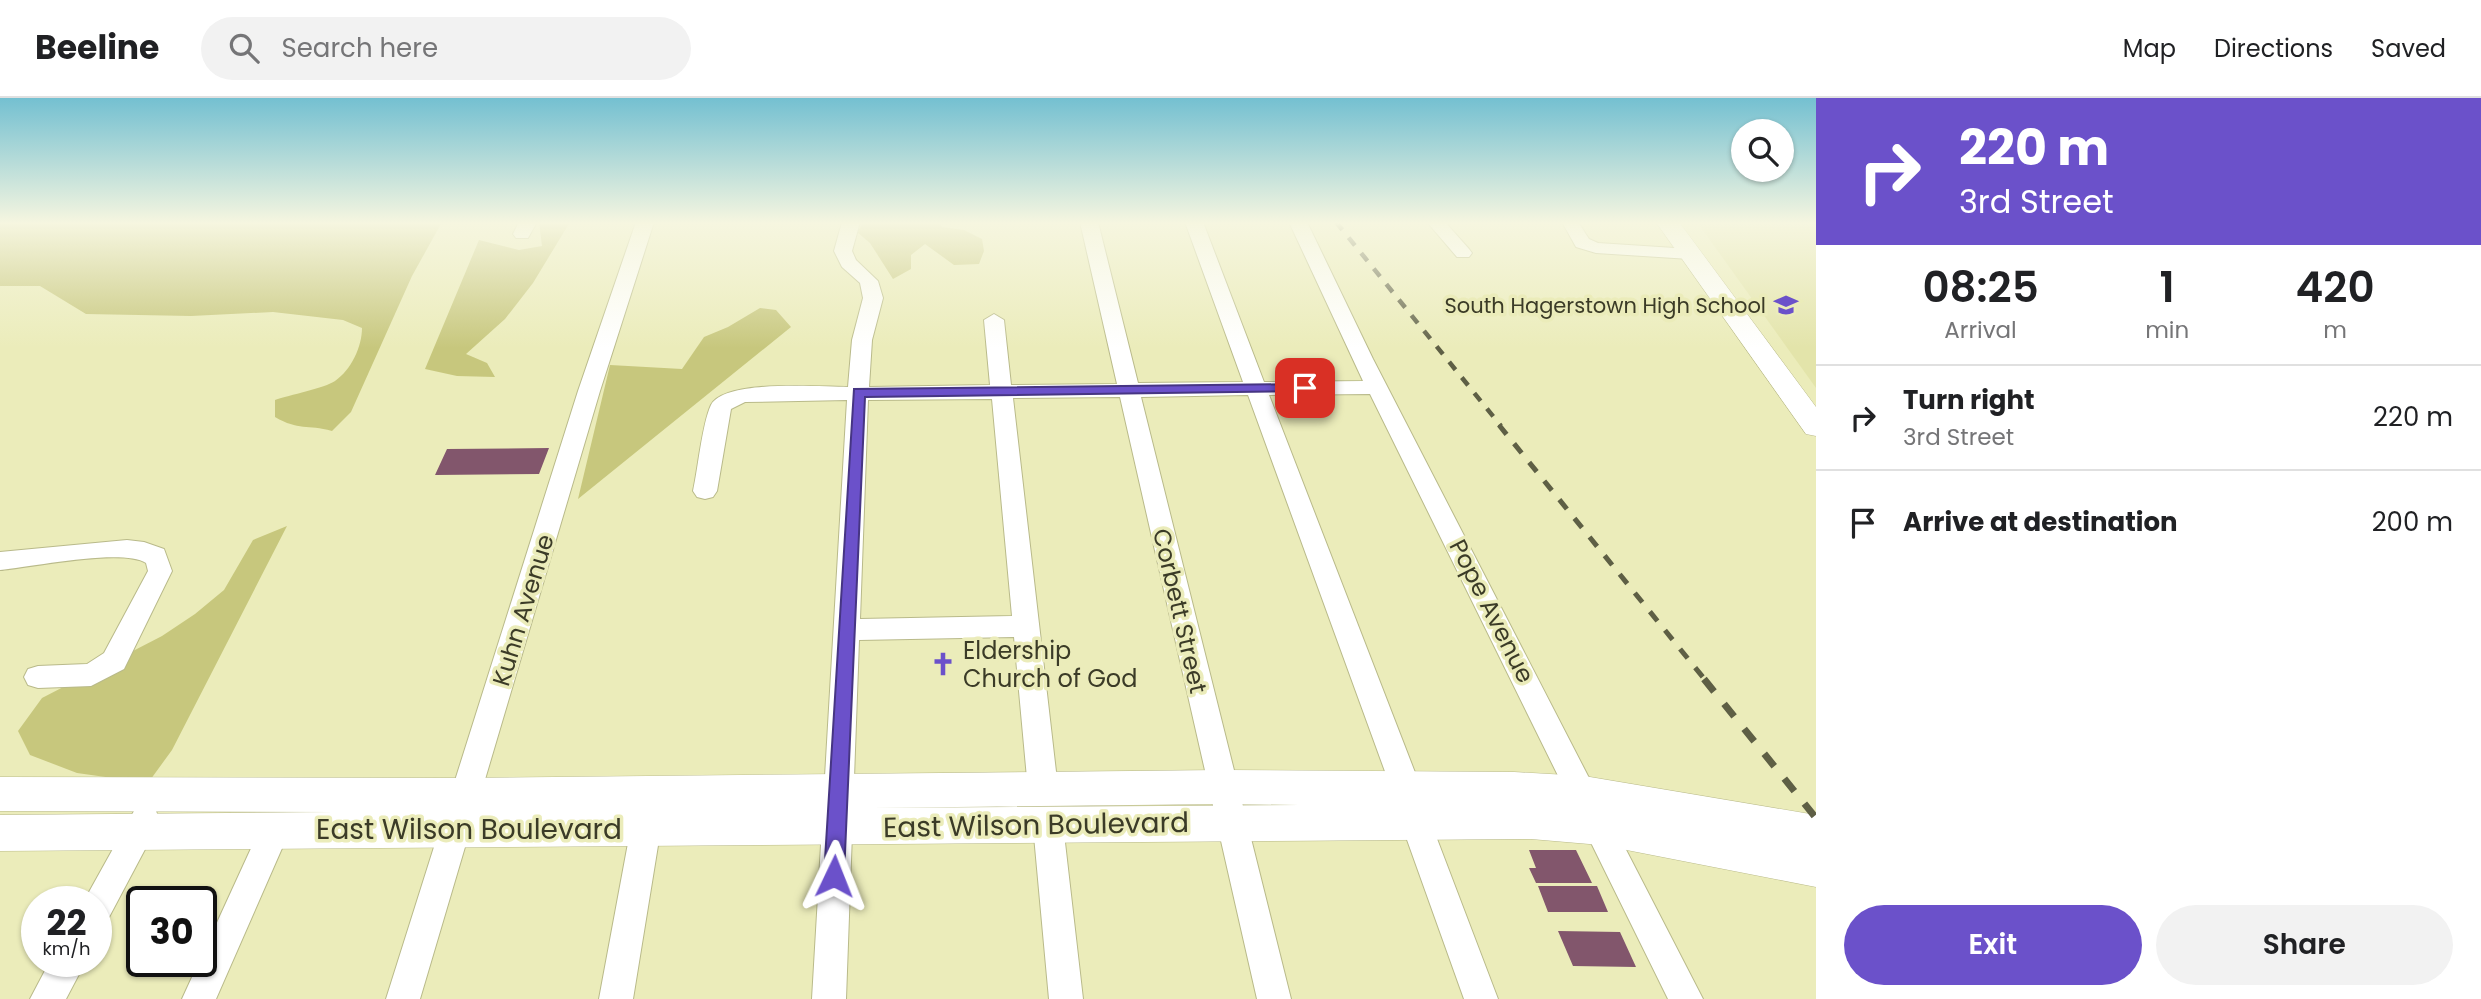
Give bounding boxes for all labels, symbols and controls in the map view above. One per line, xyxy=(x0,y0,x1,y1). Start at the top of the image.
search box xyxy=(201,17,691,80)
text: Beeline xyxy=(35,24,159,71)
icon: search xyxy=(225,29,263,67)
text: Search here xyxy=(281,30,438,66)
text: Map xyxy=(2123,32,2176,65)
text: Directions xyxy=(2214,32,2333,65)
text: Saved xyxy=(2371,32,2446,65)
text: 220 m xyxy=(1959,114,2109,182)
map controls xyxy=(1731,119,1794,182)
button: search xyxy=(1731,119,1794,182)
icon: right xyxy=(1844,126,1935,217)
text: 3rd Street xyxy=(1959,179,2114,224)
text: 08:25 xyxy=(1922,258,2039,317)
text: 1 xyxy=(2160,258,2175,317)
text: 420 xyxy=(2296,258,2375,317)
place label: South Hagerstown High School xyxy=(1445,291,1766,320)
school or university icon: South Hagerstown High School xyxy=(1772,291,1800,319)
text: Arrival xyxy=(1944,314,2017,346)
text: min xyxy=(2145,314,2189,346)
text: m xyxy=(2323,314,2347,346)
pin xyxy=(1275,358,1335,418)
icon: arrive xyxy=(1286,369,1324,407)
text: Turn right xyxy=(1903,382,2035,418)
icon: right xyxy=(1844,399,1882,437)
text: 220 m xyxy=(2373,399,2453,435)
text: 3rd Street xyxy=(1903,421,2014,453)
icon: arrive xyxy=(1844,504,1882,542)
text: Arrive at destination xyxy=(1903,504,2178,540)
text: 200 m xyxy=(2372,504,2453,540)
street label: Corbett Street xyxy=(1145,525,1215,697)
street label: Kuhn Avenue xyxy=(484,530,562,690)
street label: Pope Avenue xyxy=(1442,534,1542,688)
place label: Eldership Church of God xyxy=(963,634,1137,695)
church icon: Eldership Church of God xyxy=(929,650,957,678)
street label: East Wilson Boulevard xyxy=(883,803,1189,847)
street label: East Wilson Boulevard xyxy=(316,810,622,849)
position arrow xyxy=(797,839,871,913)
speed limit sign: 30 xyxy=(126,886,217,977)
text: 22 xyxy=(47,898,86,947)
button: Exit xyxy=(1844,905,2142,985)
button: Share xyxy=(2156,905,2453,985)
text: km/h xyxy=(43,936,90,961)

